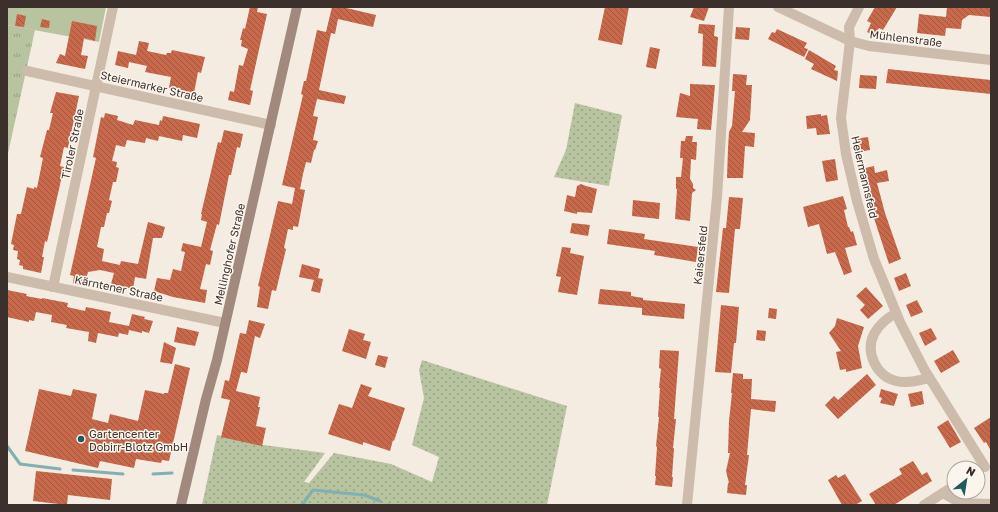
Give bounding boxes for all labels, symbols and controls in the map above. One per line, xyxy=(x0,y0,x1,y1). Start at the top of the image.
street label: Mühlenstraße xyxy=(869,27,943,49)
street label: Steiermarker Straße xyxy=(99,68,205,104)
street label: Tiroler Straße xyxy=(58,108,86,180)
street label: Heiermannsfeld xyxy=(849,135,881,219)
street label: Mellinghofer Straße xyxy=(211,202,247,306)
street label: Kaisersfeld xyxy=(690,225,710,285)
street label: Kärntener Straße xyxy=(74,272,164,304)
place label: Gartencenter Dobirr-Blotz GmbH xyxy=(89,427,188,453)
marker: Gartencenter Dobirr-Blotz GmbH xyxy=(76,434,86,444)
north arrow xyxy=(946,460,986,500)
text: N xyxy=(964,463,978,479)

